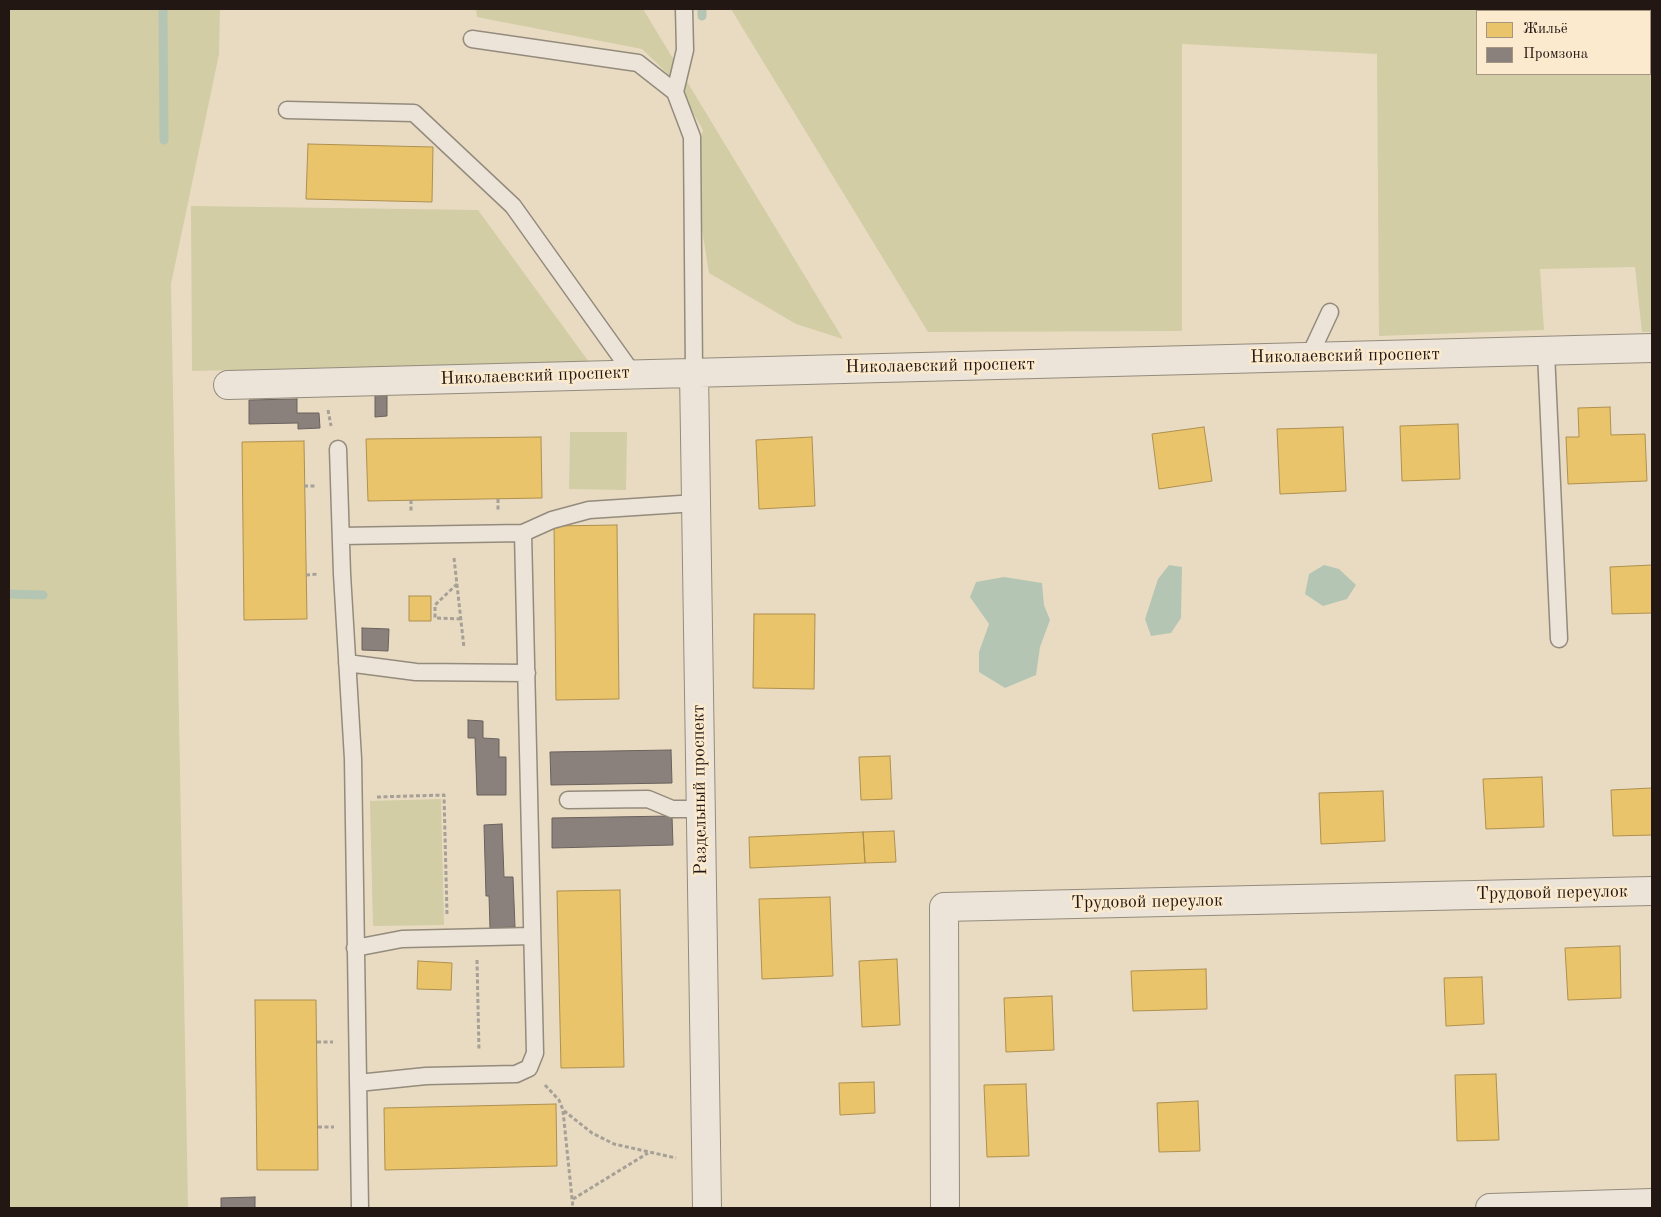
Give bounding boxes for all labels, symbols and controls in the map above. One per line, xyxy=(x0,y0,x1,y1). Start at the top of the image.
legend xyxy=(1476,10,1651,75)
text: Жильё xyxy=(1523,22,1568,37)
text: Промзона xyxy=(1523,47,1588,62)
street label: Николаевский проспект xyxy=(1250,344,1440,368)
street label: Николаевский проспект xyxy=(845,354,1035,378)
street label: Николаевский проспект xyxy=(440,362,630,390)
street label: Раздельный проспект xyxy=(688,704,712,876)
street label: Трудовой переулок xyxy=(1476,881,1628,905)
street label: Трудовой переулок xyxy=(1071,890,1223,914)

